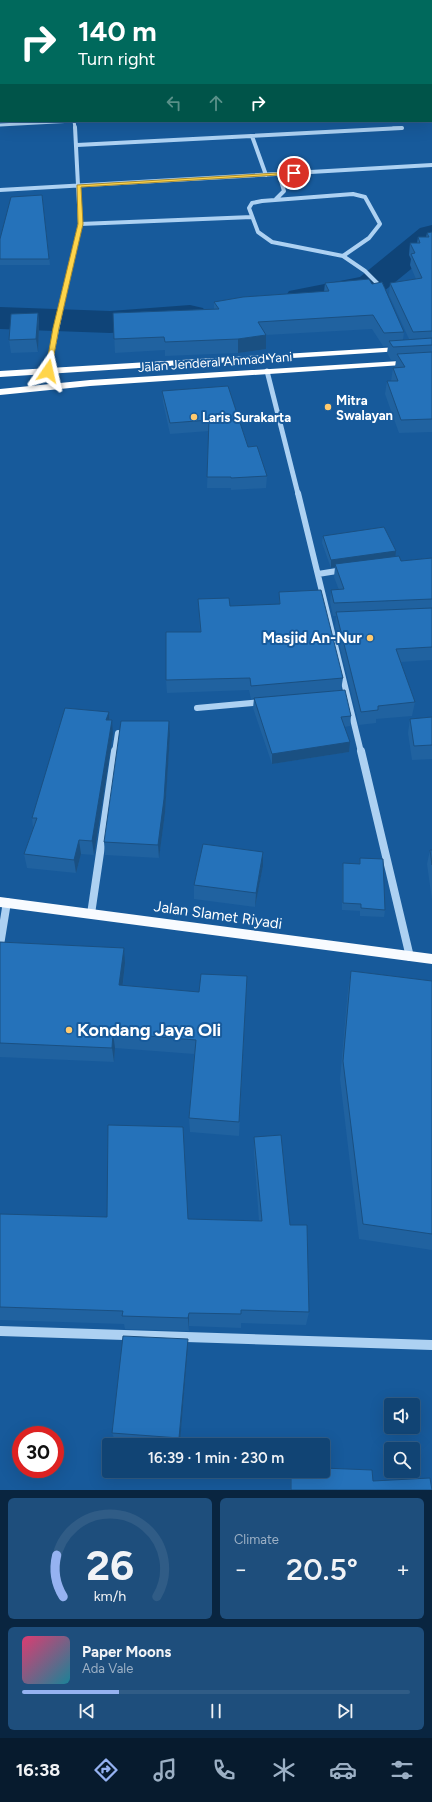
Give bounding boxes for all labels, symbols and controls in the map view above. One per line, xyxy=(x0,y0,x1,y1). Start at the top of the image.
text: 140 m xyxy=(78,14,157,48)
icon: right xyxy=(12,16,64,68)
text: Turn right xyxy=(78,48,155,70)
icon: left xyxy=(163,92,185,114)
icon: ahead xyxy=(205,92,227,114)
icon: right xyxy=(247,92,269,114)
pin xyxy=(277,156,311,190)
icon: arrive xyxy=(283,162,305,184)
street label: Jalan Jenderal Ahmad Yani xyxy=(137,349,293,375)
position arrow xyxy=(27,350,69,392)
place label: Mitra Swalayan xyxy=(336,393,393,423)
marker: Mitra Swalayan xyxy=(323,402,333,412)
place label: Laris Surakarta xyxy=(202,410,291,425)
marker: Laris Surakarta xyxy=(189,412,199,422)
place label: Masjid An-Nur xyxy=(262,629,362,647)
marker: Masjid An-Nur xyxy=(365,633,375,643)
street label: Jalan Slamet Riyadi xyxy=(153,897,283,933)
place label: Kondang Jaya Oli xyxy=(77,1019,221,1041)
marker: Kondang Jaya Oli xyxy=(64,1025,74,1035)
map controls xyxy=(384,1398,420,1478)
button: sound xyxy=(384,1398,420,1434)
speed limit sign: 30 xyxy=(12,1426,64,1478)
button: search xyxy=(384,1442,420,1478)
text: 16:39 · 1 min · 230 m xyxy=(148,1449,284,1467)
text: Climate xyxy=(234,1532,279,1547)
text: 26 xyxy=(86,1539,134,1589)
text: 20.5° xyxy=(286,1551,358,1588)
text: − xyxy=(234,1556,248,1583)
text: + xyxy=(396,1556,410,1583)
text: km/h xyxy=(94,1586,126,1604)
text: Paper Moons xyxy=(82,1643,171,1661)
text: Ada Vale xyxy=(82,1661,133,1676)
icon: previous xyxy=(76,1700,98,1722)
icon: pause xyxy=(205,1700,227,1722)
icon: next xyxy=(334,1700,356,1722)
icon: directions xyxy=(92,1756,120,1784)
icon: music xyxy=(151,1756,179,1784)
icon: phone xyxy=(210,1756,238,1784)
icon: climate xyxy=(270,1756,298,1784)
icon: car xyxy=(329,1756,357,1784)
icon: filters xyxy=(388,1756,416,1784)
text: 16:38 xyxy=(16,1759,60,1781)

